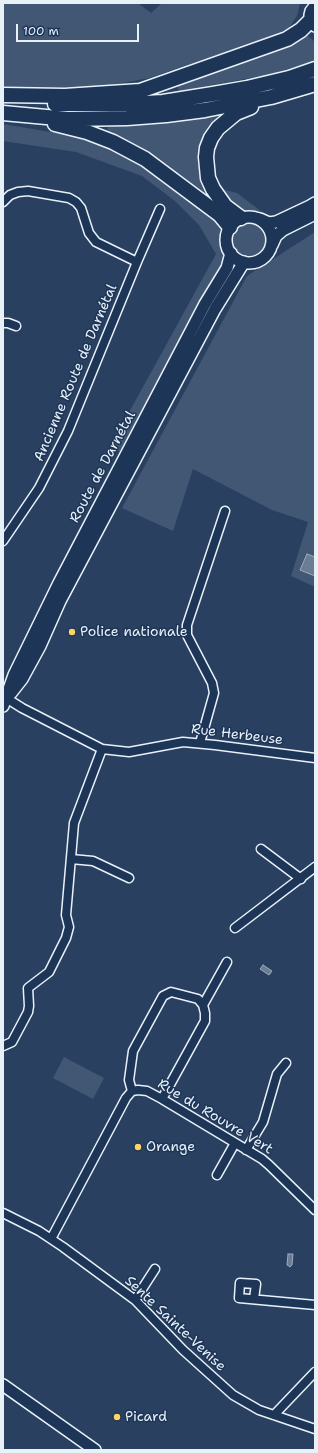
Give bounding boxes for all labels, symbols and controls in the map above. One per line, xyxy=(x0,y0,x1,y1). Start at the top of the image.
scale bar xyxy=(18,16,141,42)
text: 100 m xyxy=(23,23,59,39)
street label: Ancienne Route de Darnétal xyxy=(31,282,121,464)
street label: Route de Darnétal xyxy=(66,408,140,526)
place label: Police nationale xyxy=(80,624,188,640)
marker: Police nationale xyxy=(67,627,77,637)
street label: Rue Herbeuse xyxy=(190,721,284,749)
street label: Rue du Rouvre Vert xyxy=(154,1076,276,1158)
place label: Orange xyxy=(146,1139,195,1155)
marker: Orange xyxy=(133,1142,143,1152)
street label: Sente Sainte-Venise xyxy=(121,1273,229,1375)
place label: Picard xyxy=(125,1409,167,1425)
marker: Picard xyxy=(112,1412,122,1422)

